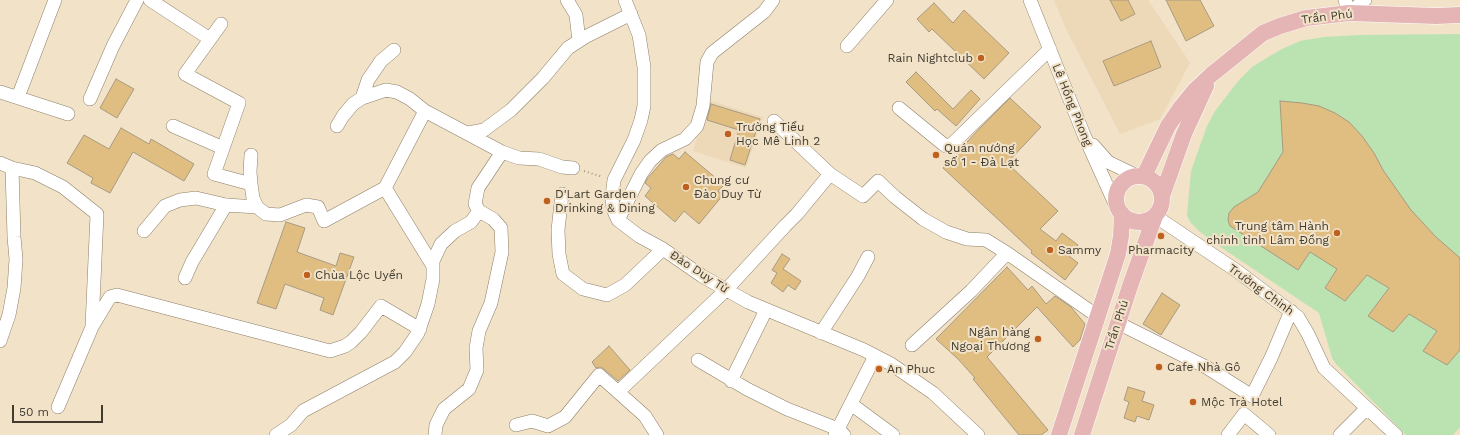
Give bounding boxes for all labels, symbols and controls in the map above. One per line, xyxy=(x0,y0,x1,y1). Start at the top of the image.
street label: Trần Phú xyxy=(1301,7,1353,27)
place label: Rain Nightclub xyxy=(887,51,973,65)
marker: Rain Nightclub xyxy=(976,53,986,63)
street label: Lê Hồng Phong xyxy=(1049,62,1095,148)
place label: Trường Tiểu Học Mê Linh 2 xyxy=(736,120,820,148)
marker: Trường Tiểu Học Mê Linh 2 xyxy=(723,129,733,139)
place label: Quán nướng số 1 - Đà Lạt xyxy=(944,141,1019,169)
marker: Quán nướng số 1 - Đà Lạt xyxy=(931,150,941,160)
place label: Chung cư Đào Duy Từ xyxy=(694,173,761,201)
marker: Chung cư Đào Duy Từ xyxy=(681,182,691,192)
place label: D'Lart Garden Drinking & Dining xyxy=(555,187,655,215)
marker: D'Lart Garden Drinking & Dining xyxy=(542,196,552,206)
place label: Trung tâm Hành chính tỉnh Lâm Đồng xyxy=(1206,219,1329,247)
marker: Trung tâm Hành chính tỉnh Lâm Đồng xyxy=(1332,228,1342,238)
marker: Pharmacity xyxy=(1156,231,1166,241)
place label: Sammy xyxy=(1058,243,1101,257)
place label: Pharmacity xyxy=(1128,243,1194,257)
marker: Sammy xyxy=(1045,245,1055,255)
street label: Đào Duy Từ xyxy=(667,248,731,296)
street label: Trường Chinh xyxy=(1225,261,1297,319)
place label: Chùa Lộc Uyển xyxy=(315,268,403,282)
marker: Chùa Lộc Uyển xyxy=(302,270,312,280)
street label: Trần Phú xyxy=(1102,298,1132,352)
place label: Ngân hàng Ngoại Thương xyxy=(951,325,1030,353)
marker: Ngân hàng Ngoại Thương xyxy=(1033,334,1043,344)
place label: Cafe Nhà Gô xyxy=(1167,360,1240,374)
place label: An Phuc xyxy=(887,362,935,376)
marker: Cafe Nhà Gô xyxy=(1154,362,1164,372)
marker: An Phuc xyxy=(874,364,884,374)
place label: Mộc Trà Hotel xyxy=(1201,395,1283,409)
scale bar xyxy=(14,397,105,423)
marker: Mộc Trà Hotel xyxy=(1188,397,1198,407)
text: 50 m xyxy=(19,405,49,419)

